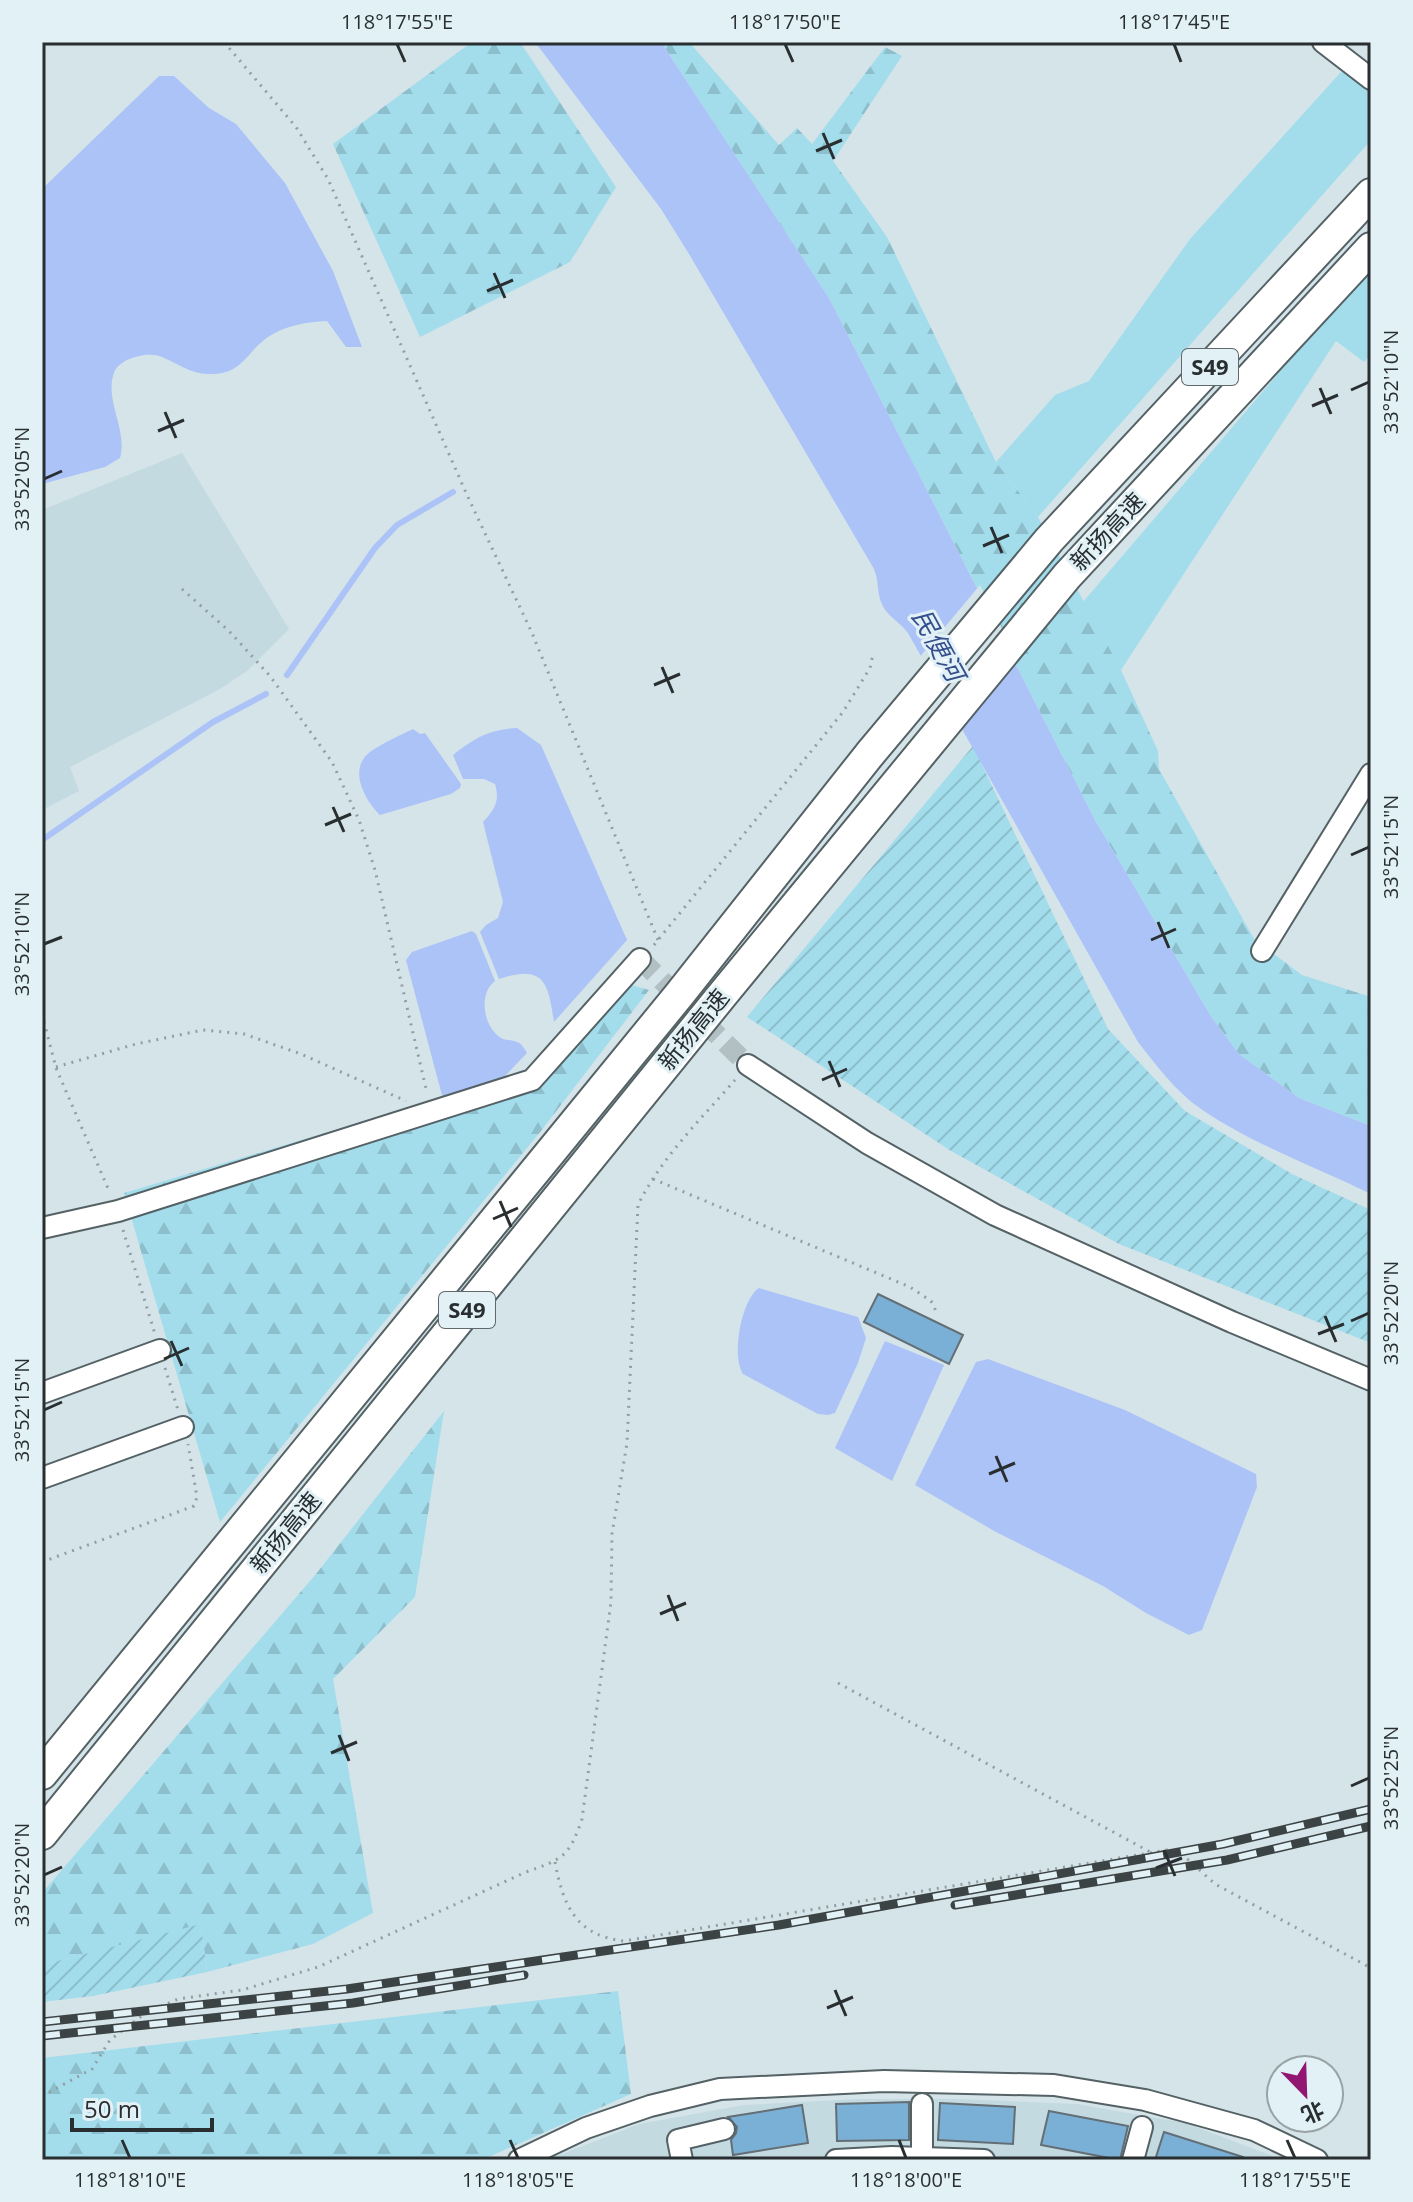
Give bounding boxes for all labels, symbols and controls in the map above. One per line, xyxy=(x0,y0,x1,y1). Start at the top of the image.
text: 118°17'55"E xyxy=(341,8,453,35)
text: 118°17'50"E xyxy=(729,8,841,35)
text: 118°17'45"E xyxy=(1118,8,1230,35)
text: 33°52'10"N xyxy=(1377,330,1404,434)
road number: S49 xyxy=(1182,349,1238,385)
text: 33°52'05"N xyxy=(8,427,35,531)
street label: 新扬高速 xyxy=(1062,485,1152,577)
water label: 民便河 xyxy=(904,602,976,692)
text: 33°52'15"N xyxy=(1377,795,1404,899)
text: 33°52'10"N xyxy=(8,892,35,996)
street label: 新扬高速 xyxy=(650,981,736,1077)
text: 33°52'20"N xyxy=(1377,1261,1404,1365)
road number: S49 xyxy=(439,1292,495,1328)
text: 33°52'15"N xyxy=(8,1358,35,1462)
street label: 新扬高速 xyxy=(242,1484,328,1580)
text: 33°52'25"N xyxy=(1377,1726,1404,1830)
text: 33°52'20"N xyxy=(8,1823,35,1927)
north arrow xyxy=(1265,2054,1345,2134)
scale bar xyxy=(72,2082,212,2132)
text: 50 m xyxy=(84,2092,140,2125)
text: 北 xyxy=(1297,2095,1329,2131)
text: 118°18'10"E xyxy=(74,2166,186,2193)
text: 118°18'05"E xyxy=(462,2166,574,2193)
text: 118°18'00"E xyxy=(850,2166,962,2193)
text: 118°17'55"E xyxy=(1239,2166,1351,2193)

